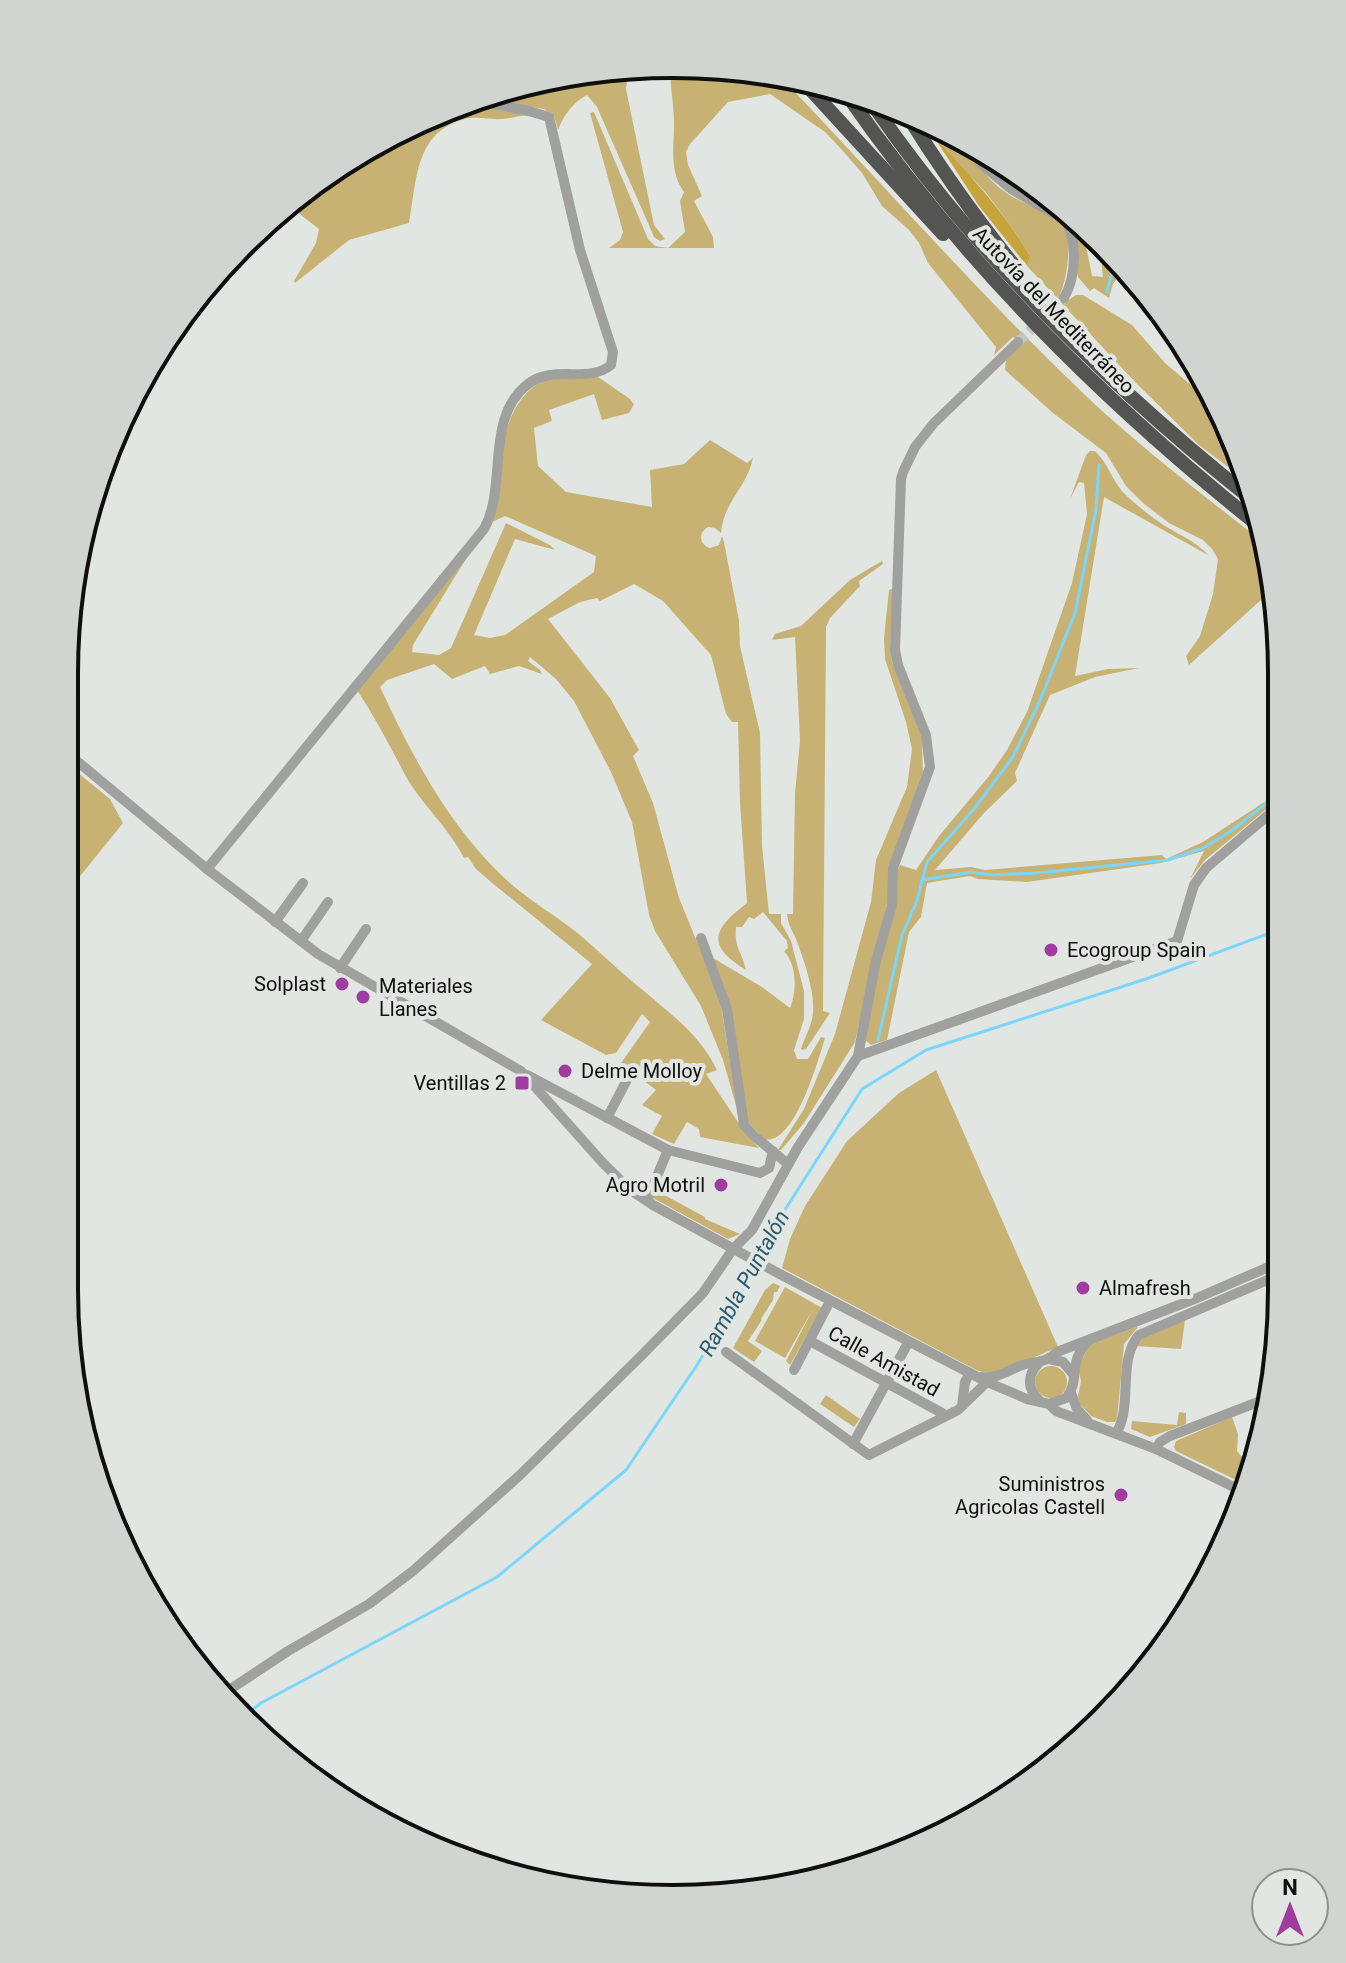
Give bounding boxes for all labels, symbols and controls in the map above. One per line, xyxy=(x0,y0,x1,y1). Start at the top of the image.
street label: Autovía del Mediterráneo xyxy=(968,222,1140,398)
place label: Ecogroup Spain xyxy=(1067,938,1206,962)
marker: Ecogroup Spain xyxy=(1042,941,1060,959)
place label: Solplast xyxy=(254,972,326,996)
place label: Materiales Llanes xyxy=(379,974,473,1021)
marker: Solplast xyxy=(333,975,351,993)
marker: Materiales Llanes xyxy=(354,988,372,1006)
place label: Delme Molloy xyxy=(581,1059,703,1083)
marker: Delme Molloy xyxy=(556,1062,574,1080)
place label: Ventillas 2 xyxy=(414,1071,506,1095)
marker: Ventillas 2 xyxy=(513,1074,531,1092)
place label: Agro Motril xyxy=(606,1173,705,1197)
marker: Agro Motril xyxy=(712,1176,730,1194)
water label: Rambla Puntalón xyxy=(694,1206,794,1360)
place label: Almafresh xyxy=(1099,1276,1191,1300)
marker: Almafresh xyxy=(1074,1279,1092,1297)
street label: Calle Amistad xyxy=(824,1321,944,1401)
place label: Suministros Agricolas Castell xyxy=(955,1472,1105,1519)
marker: Suministros Agricolas Castell xyxy=(1112,1486,1130,1504)
north arrow xyxy=(1250,1867,1330,1947)
text: N xyxy=(1282,1875,1298,1900)

